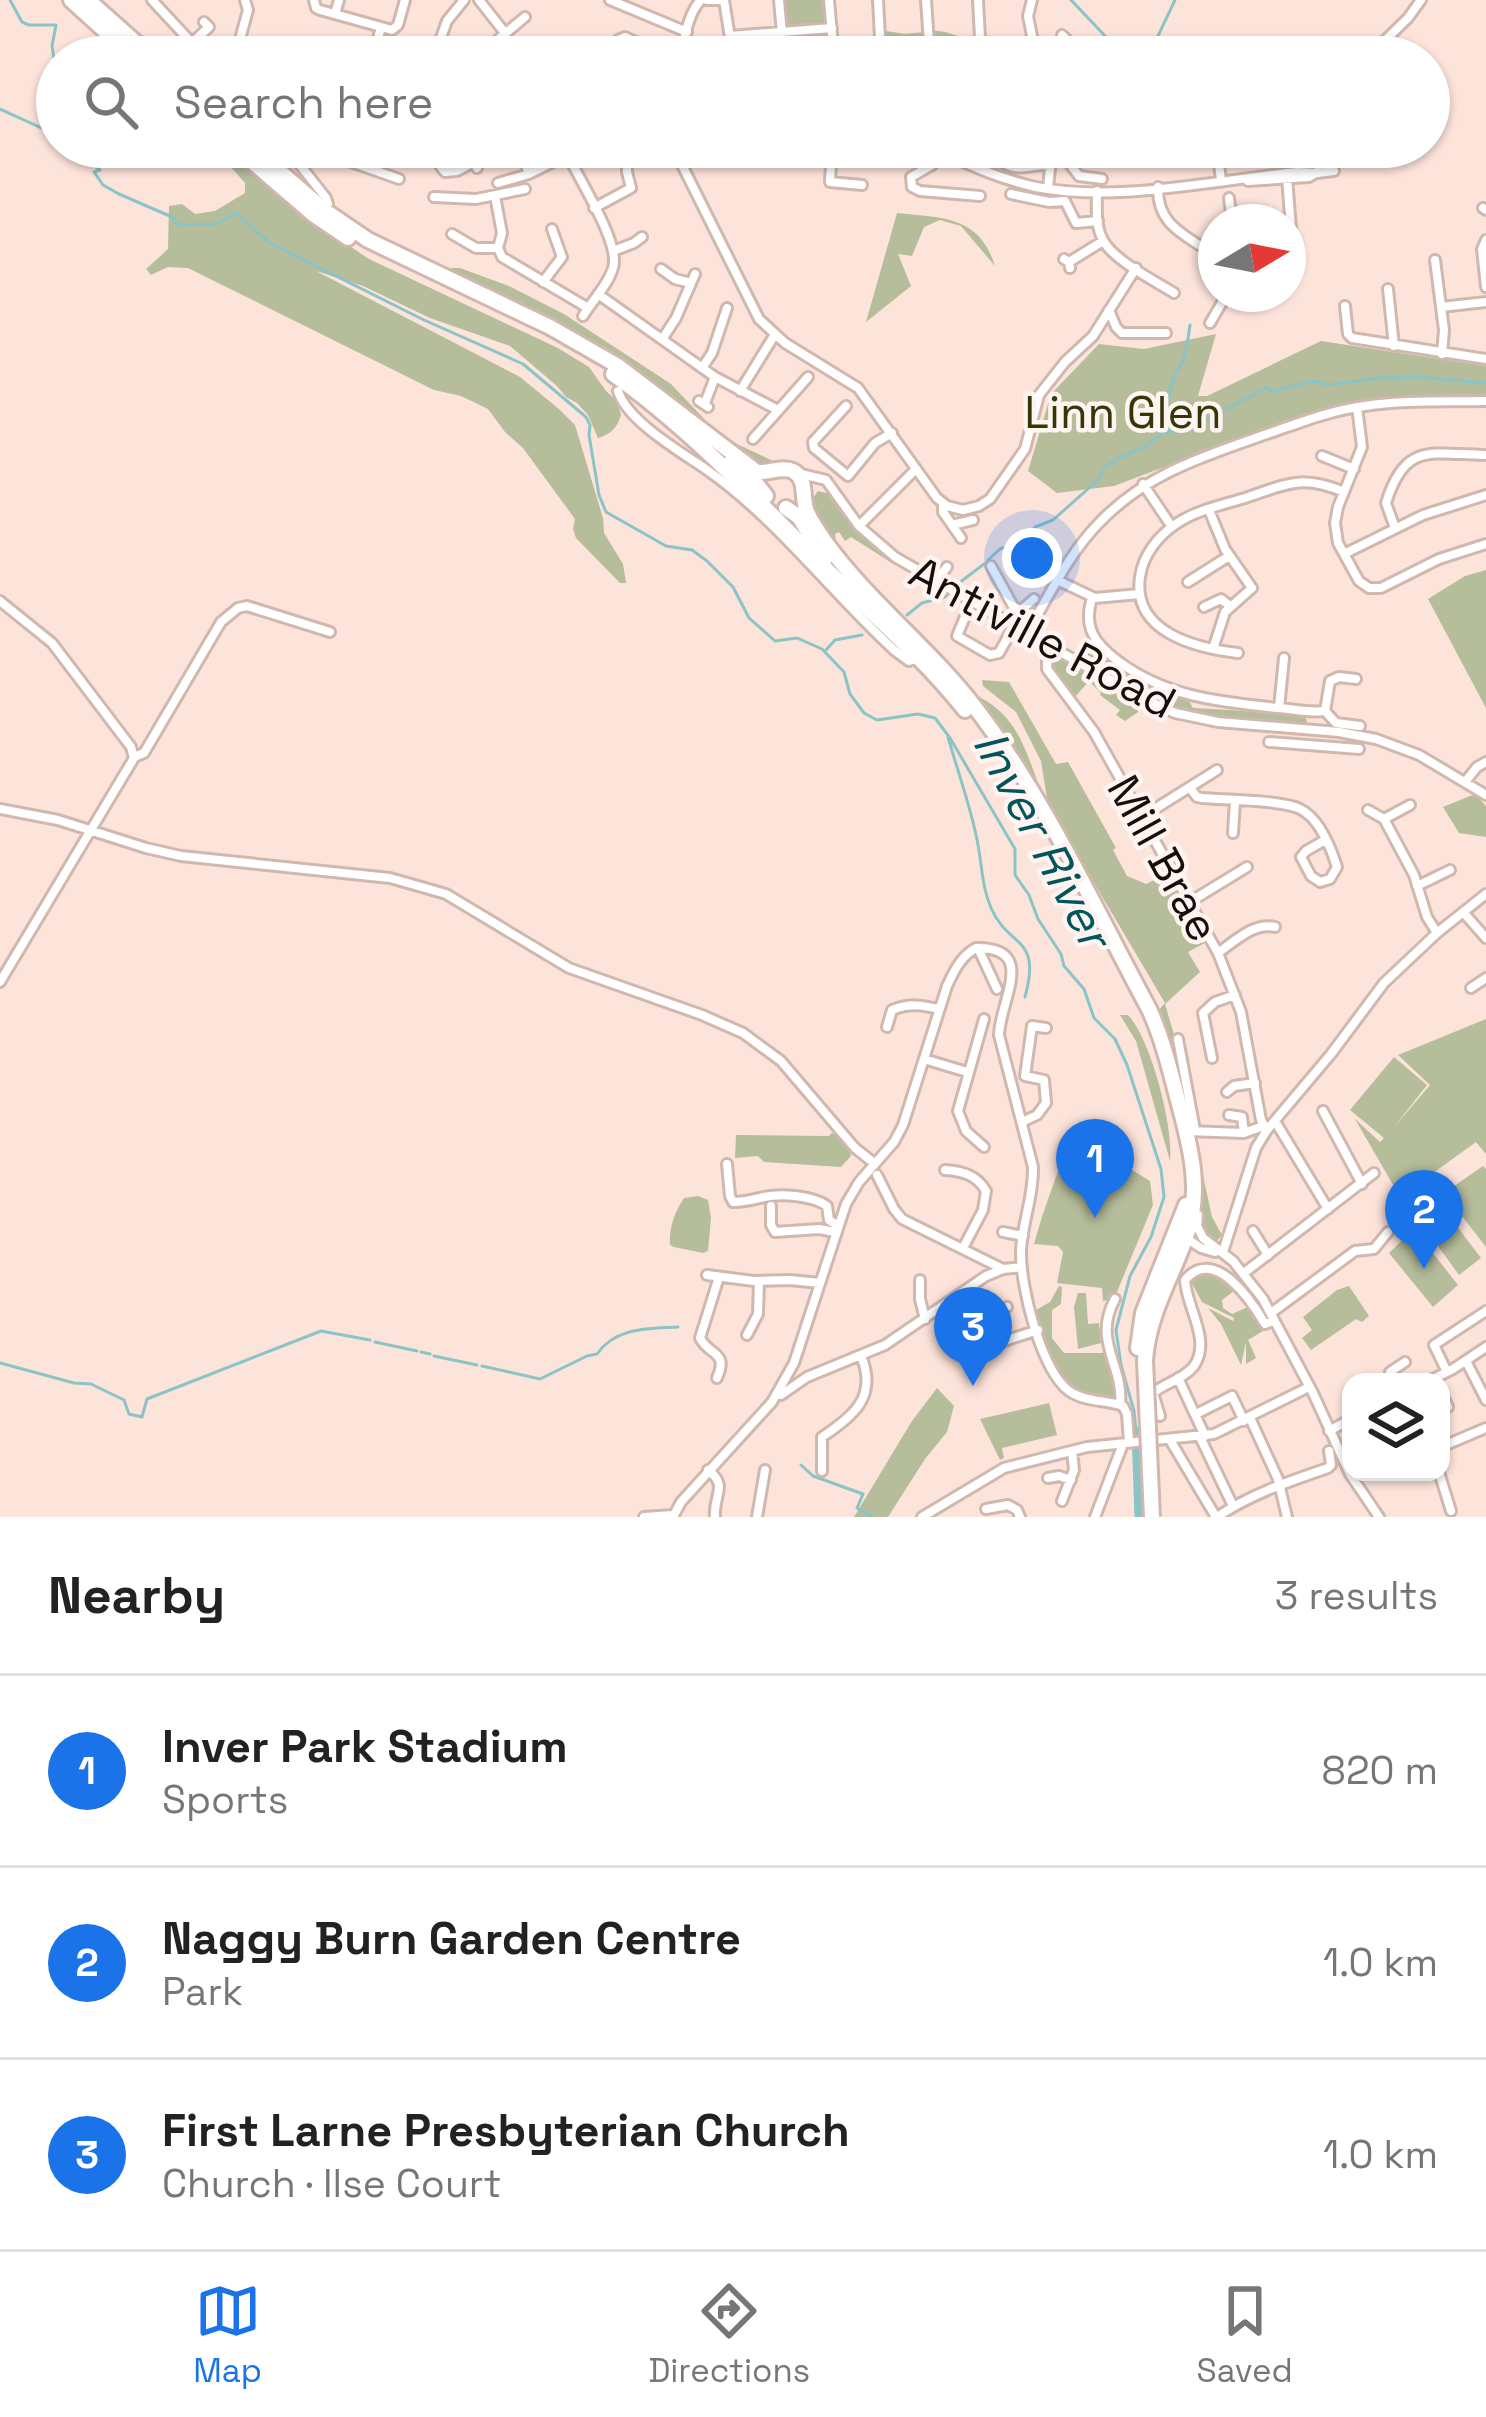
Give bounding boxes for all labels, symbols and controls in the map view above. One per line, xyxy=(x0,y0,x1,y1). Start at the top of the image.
search box xyxy=(36,36,1450,168)
icon: search xyxy=(78,69,144,135)
text: Search here xyxy=(174,74,433,131)
north arrow xyxy=(1198,204,1306,312)
park label: Linn Glen xyxy=(1024,384,1222,441)
your location xyxy=(1002,528,1062,588)
street label: Antiville Road xyxy=(900,543,1186,731)
water label: Inver River xyxy=(960,720,1128,963)
street label: Mill Brae xyxy=(1095,765,1232,951)
pin: 1 xyxy=(1056,1119,1134,1218)
pin: 2 xyxy=(1385,1170,1463,1269)
pin: 3 xyxy=(934,1287,1012,1386)
map controls xyxy=(1342,1373,1450,1481)
button: layers xyxy=(1342,1373,1450,1481)
text: Nearby xyxy=(48,1563,225,1628)
text: 3 results xyxy=(1275,1571,1438,1620)
text: Inver Park Stadium xyxy=(162,1718,568,1775)
text: 1 xyxy=(78,1746,96,1795)
text: 820 m xyxy=(1322,1746,1438,1795)
text: Sports xyxy=(162,1775,288,1824)
text: Naggy Burn Garden Centre xyxy=(162,1910,741,1967)
text: 2 xyxy=(75,1938,99,1987)
text: 1.0 km xyxy=(1323,1938,1438,1987)
text: Park xyxy=(162,1967,243,2016)
text: First Larne Presbyterian Church xyxy=(162,2102,850,2159)
text: 3 xyxy=(75,2130,99,2179)
text: 1.0 km xyxy=(1323,2130,1438,2179)
text: Church · Ilse Court xyxy=(162,2159,501,2208)
tab: Map xyxy=(193,2278,262,2392)
tab: Directions xyxy=(648,2278,810,2392)
tab: Saved xyxy=(1197,2278,1293,2392)

